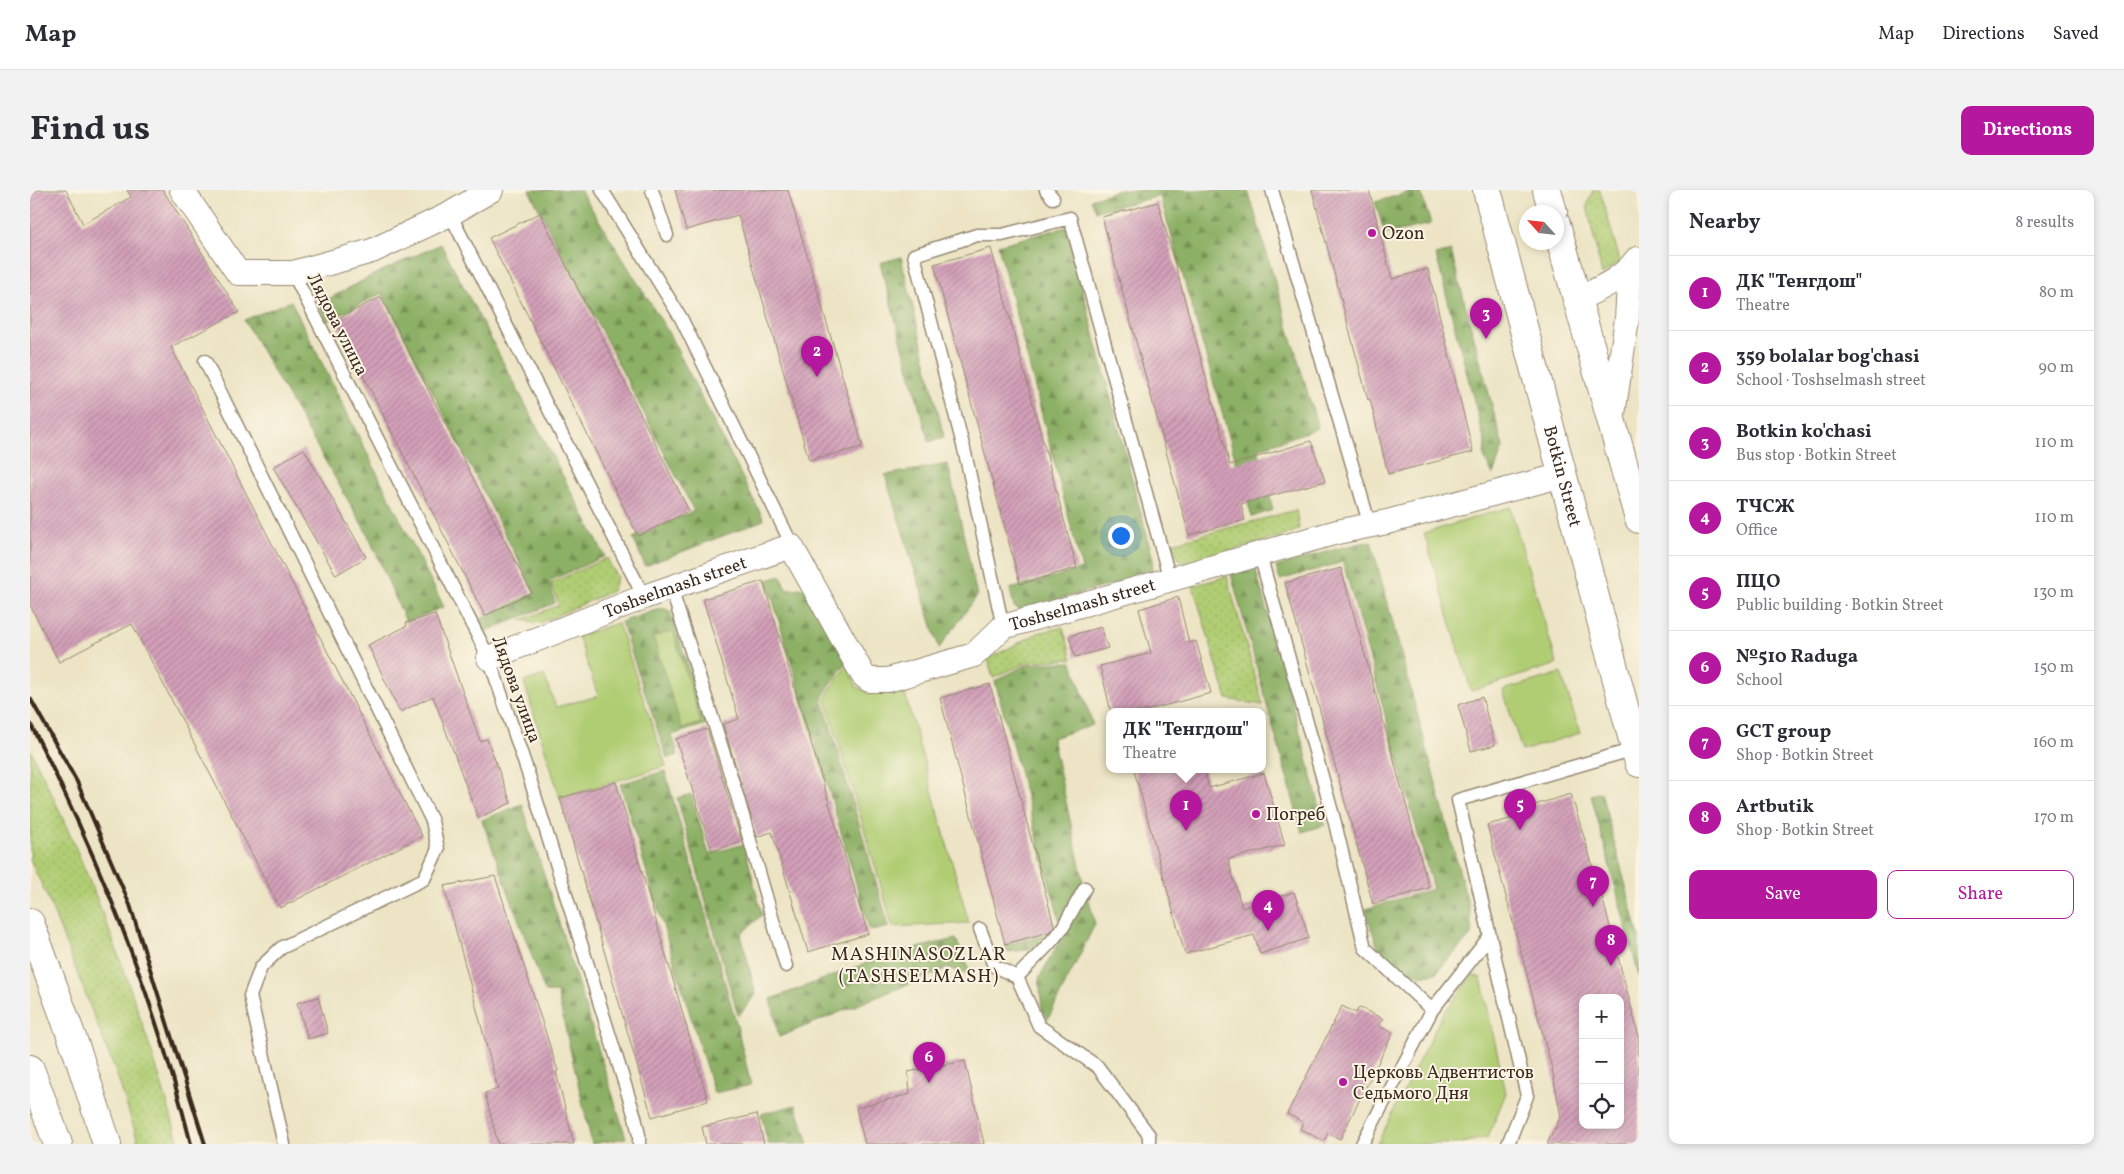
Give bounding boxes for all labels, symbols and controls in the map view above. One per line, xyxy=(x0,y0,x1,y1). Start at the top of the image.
text: Map xyxy=(25,18,76,52)
text: Map xyxy=(1878,22,1914,47)
text: Directions xyxy=(1942,22,2025,47)
text: Saved xyxy=(2053,22,2099,47)
text: Find us xyxy=(30,106,150,154)
button: Directions xyxy=(1961,106,2094,155)
north arrow xyxy=(1519,205,1564,250)
text: Nearby xyxy=(1689,208,1760,237)
text: 8 results xyxy=(2015,212,2074,234)
place label: Ozon xyxy=(1382,222,1425,247)
marker: Ozon xyxy=(1366,227,1378,239)
street label: Лядова улица xyxy=(300,269,373,381)
text: ДК "Тенгдош" xyxy=(1736,269,1862,295)
text: 1 xyxy=(1702,282,1708,304)
text: 80 m xyxy=(2039,282,2074,304)
text: Theatre xyxy=(1736,295,1790,317)
pin: 3 xyxy=(1470,298,1502,339)
pin: 2 xyxy=(801,336,833,377)
text: 359 bolalar bog'chasi xyxy=(1736,344,1920,370)
text: 2 xyxy=(1701,357,1709,379)
text: 90 m xyxy=(2038,357,2074,379)
text: School · Toshselmash street xyxy=(1736,370,1926,392)
text: Botkin ko'chasi xyxy=(1736,419,1872,445)
street label: Botkin Street xyxy=(1536,423,1587,530)
text: 3 xyxy=(1701,432,1709,454)
text: 110 m xyxy=(2035,432,2074,454)
text: Bus stop · Botkin Street xyxy=(1736,445,1897,467)
text: ТЧСЖ xyxy=(1736,494,1794,520)
text: 4 xyxy=(1700,507,1710,529)
text: 110 m xyxy=(2035,507,2074,529)
text: Office xyxy=(1736,520,1778,542)
your location xyxy=(1108,523,1134,549)
street label: Toshselmash street xyxy=(600,551,751,626)
text: ПЦО xyxy=(1736,569,1780,595)
street label: Toshselmash street xyxy=(1007,573,1159,639)
text: 5 xyxy=(1701,582,1709,604)
text: 130 m xyxy=(2033,582,2074,604)
text: Public building · Botkin Street xyxy=(1736,595,1944,617)
street label: Лядова улица xyxy=(485,632,547,747)
text: №510 Raduga xyxy=(1736,644,1858,670)
text: 6 xyxy=(1701,657,1709,679)
text: 150 m xyxy=(2033,657,2074,679)
text: School xyxy=(1736,670,1783,692)
popup xyxy=(1106,708,1266,773)
text: ДК "Тенгдош" xyxy=(1123,717,1249,743)
text: GCT group xyxy=(1736,719,1831,745)
text: 7 xyxy=(1701,732,1709,754)
text: 160 m xyxy=(2033,732,2074,754)
text: Theatre xyxy=(1123,743,1177,765)
text: Shop · Botkin Street xyxy=(1736,745,1874,767)
pin: 5 xyxy=(1504,789,1536,830)
pin: 1 xyxy=(1170,790,1202,831)
text: Artbutik xyxy=(1736,794,1814,820)
place label: Погреб xyxy=(1266,803,1325,828)
text: 8 xyxy=(1701,807,1709,829)
text: 170 m xyxy=(2034,807,2074,829)
marker: Погреб xyxy=(1250,808,1262,820)
text: Shop · Botkin Street xyxy=(1736,820,1874,842)
pin: 7 xyxy=(1577,866,1609,907)
button: Save xyxy=(1689,870,1877,919)
button: Share xyxy=(1887,870,2074,919)
pin: 4 xyxy=(1252,890,1284,931)
pin: 8 xyxy=(1595,925,1627,966)
district label: MASHINASOZLAR (TASHSELMASH) xyxy=(831,942,1007,990)
map controls xyxy=(1579,994,1624,1129)
button: + xyxy=(1579,994,1624,1039)
button: − xyxy=(1579,1039,1624,1084)
pin: 6 xyxy=(913,1042,945,1083)
place label: Церковь Адвентистов Седьмого Дня xyxy=(1353,1061,1534,1107)
marker: Церковь Адвентистов Седьмого Дня xyxy=(1337,1076,1349,1088)
button: locate xyxy=(1579,1084,1624,1129)

